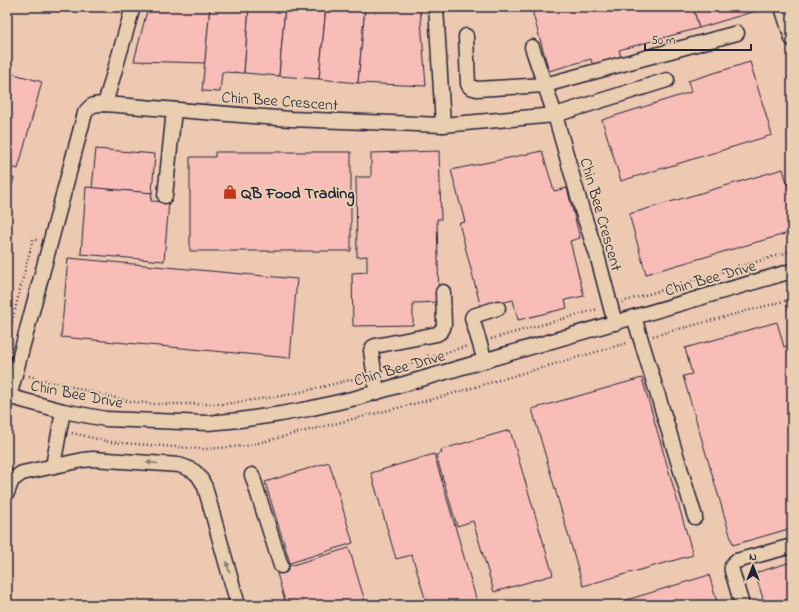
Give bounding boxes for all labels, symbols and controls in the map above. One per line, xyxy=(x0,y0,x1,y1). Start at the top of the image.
scale bar xyxy=(645,26,751,52)
text: 50 m xyxy=(651,32,675,50)
street label: Chin Bee Crescent xyxy=(221,86,340,118)
street label: Chin Bee Crescent xyxy=(572,155,628,275)
place label: QB Food Trading xyxy=(241,182,354,207)
shop icon: QB Food Trading xyxy=(222,184,238,200)
street label: Chin Bee Drive xyxy=(662,254,760,303)
street label: Chin Bee Drive xyxy=(351,344,449,393)
street label: Chin Bee Drive xyxy=(28,374,126,416)
one-way arrow xyxy=(146,460,158,467)
north arrow xyxy=(733,546,773,586)
text: N xyxy=(749,549,757,565)
one-way arrow xyxy=(225,561,231,573)

